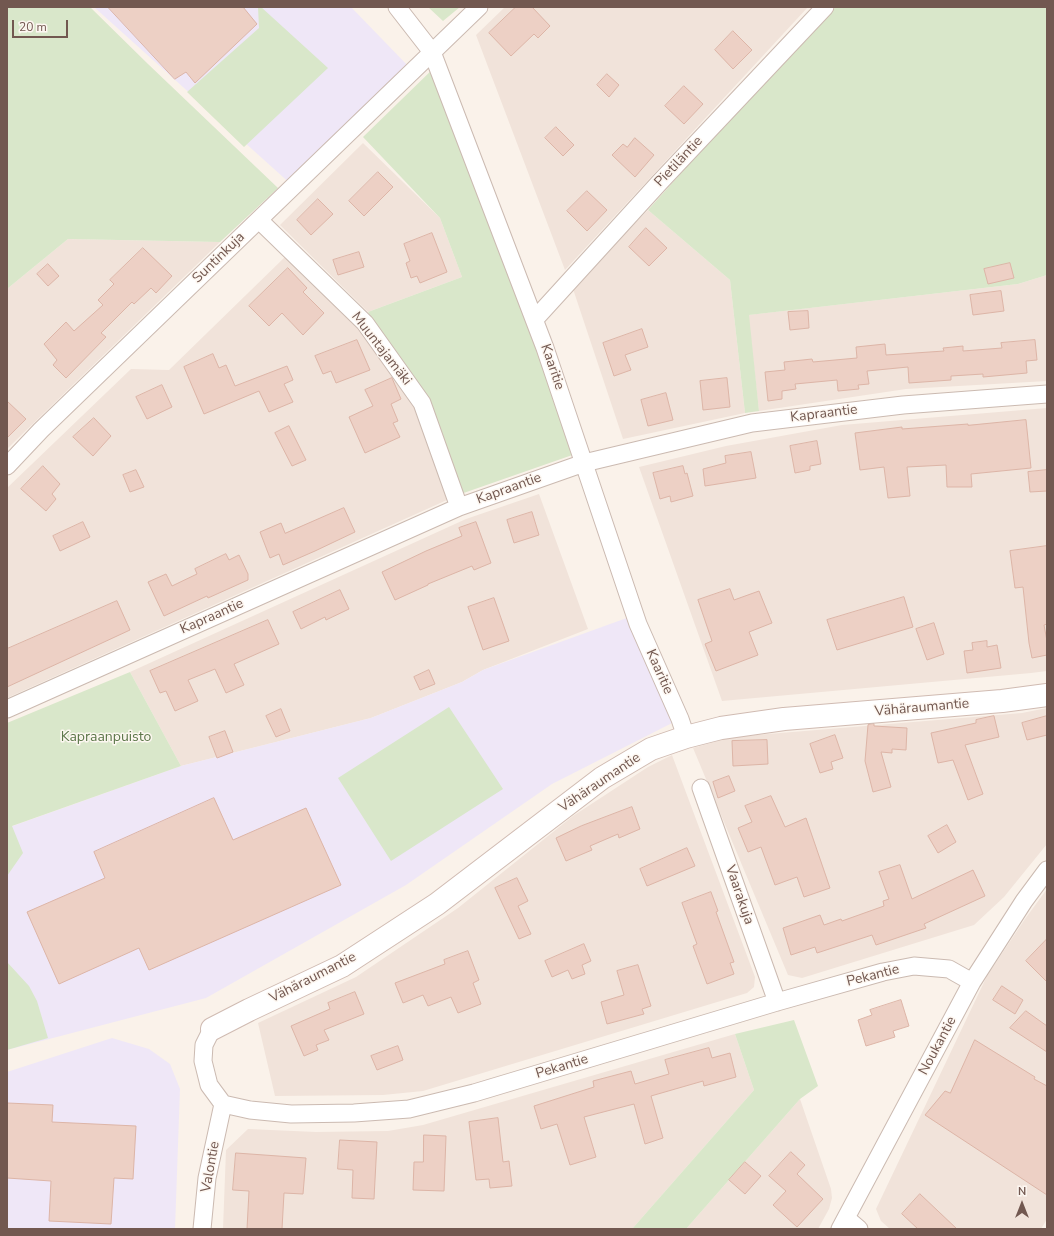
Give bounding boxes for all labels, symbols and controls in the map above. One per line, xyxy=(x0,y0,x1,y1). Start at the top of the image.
scale bar xyxy=(14,12,70,38)
text: 20 m xyxy=(19,19,47,35)
street label: Pietiläntie xyxy=(651,133,707,191)
street label: Suntinkuja xyxy=(189,229,249,287)
street label: Muuntajamäki xyxy=(347,309,415,389)
street label: Kaaritie xyxy=(536,342,568,392)
street label: Kapraantie xyxy=(789,402,859,426)
street label: Kapraantie xyxy=(474,470,544,508)
street label: Kapraantie xyxy=(178,596,246,638)
street label: Kaaritie xyxy=(642,647,676,697)
street label: Vähäraumantie xyxy=(874,696,970,720)
park label: Kapraanpuisto xyxy=(61,730,151,746)
street label: Vähäraumantie xyxy=(556,750,644,816)
street label: Vaarakuja xyxy=(721,863,757,927)
street label: Vähäraumantie xyxy=(267,949,359,1007)
street label: Pekantie xyxy=(845,961,901,991)
street label: Noukantie xyxy=(916,1014,960,1078)
street label: Pekantie xyxy=(534,1051,590,1083)
street label: Valontie xyxy=(198,1140,224,1194)
north arrow xyxy=(1002,1184,1042,1224)
text: N xyxy=(1018,1184,1026,1199)

